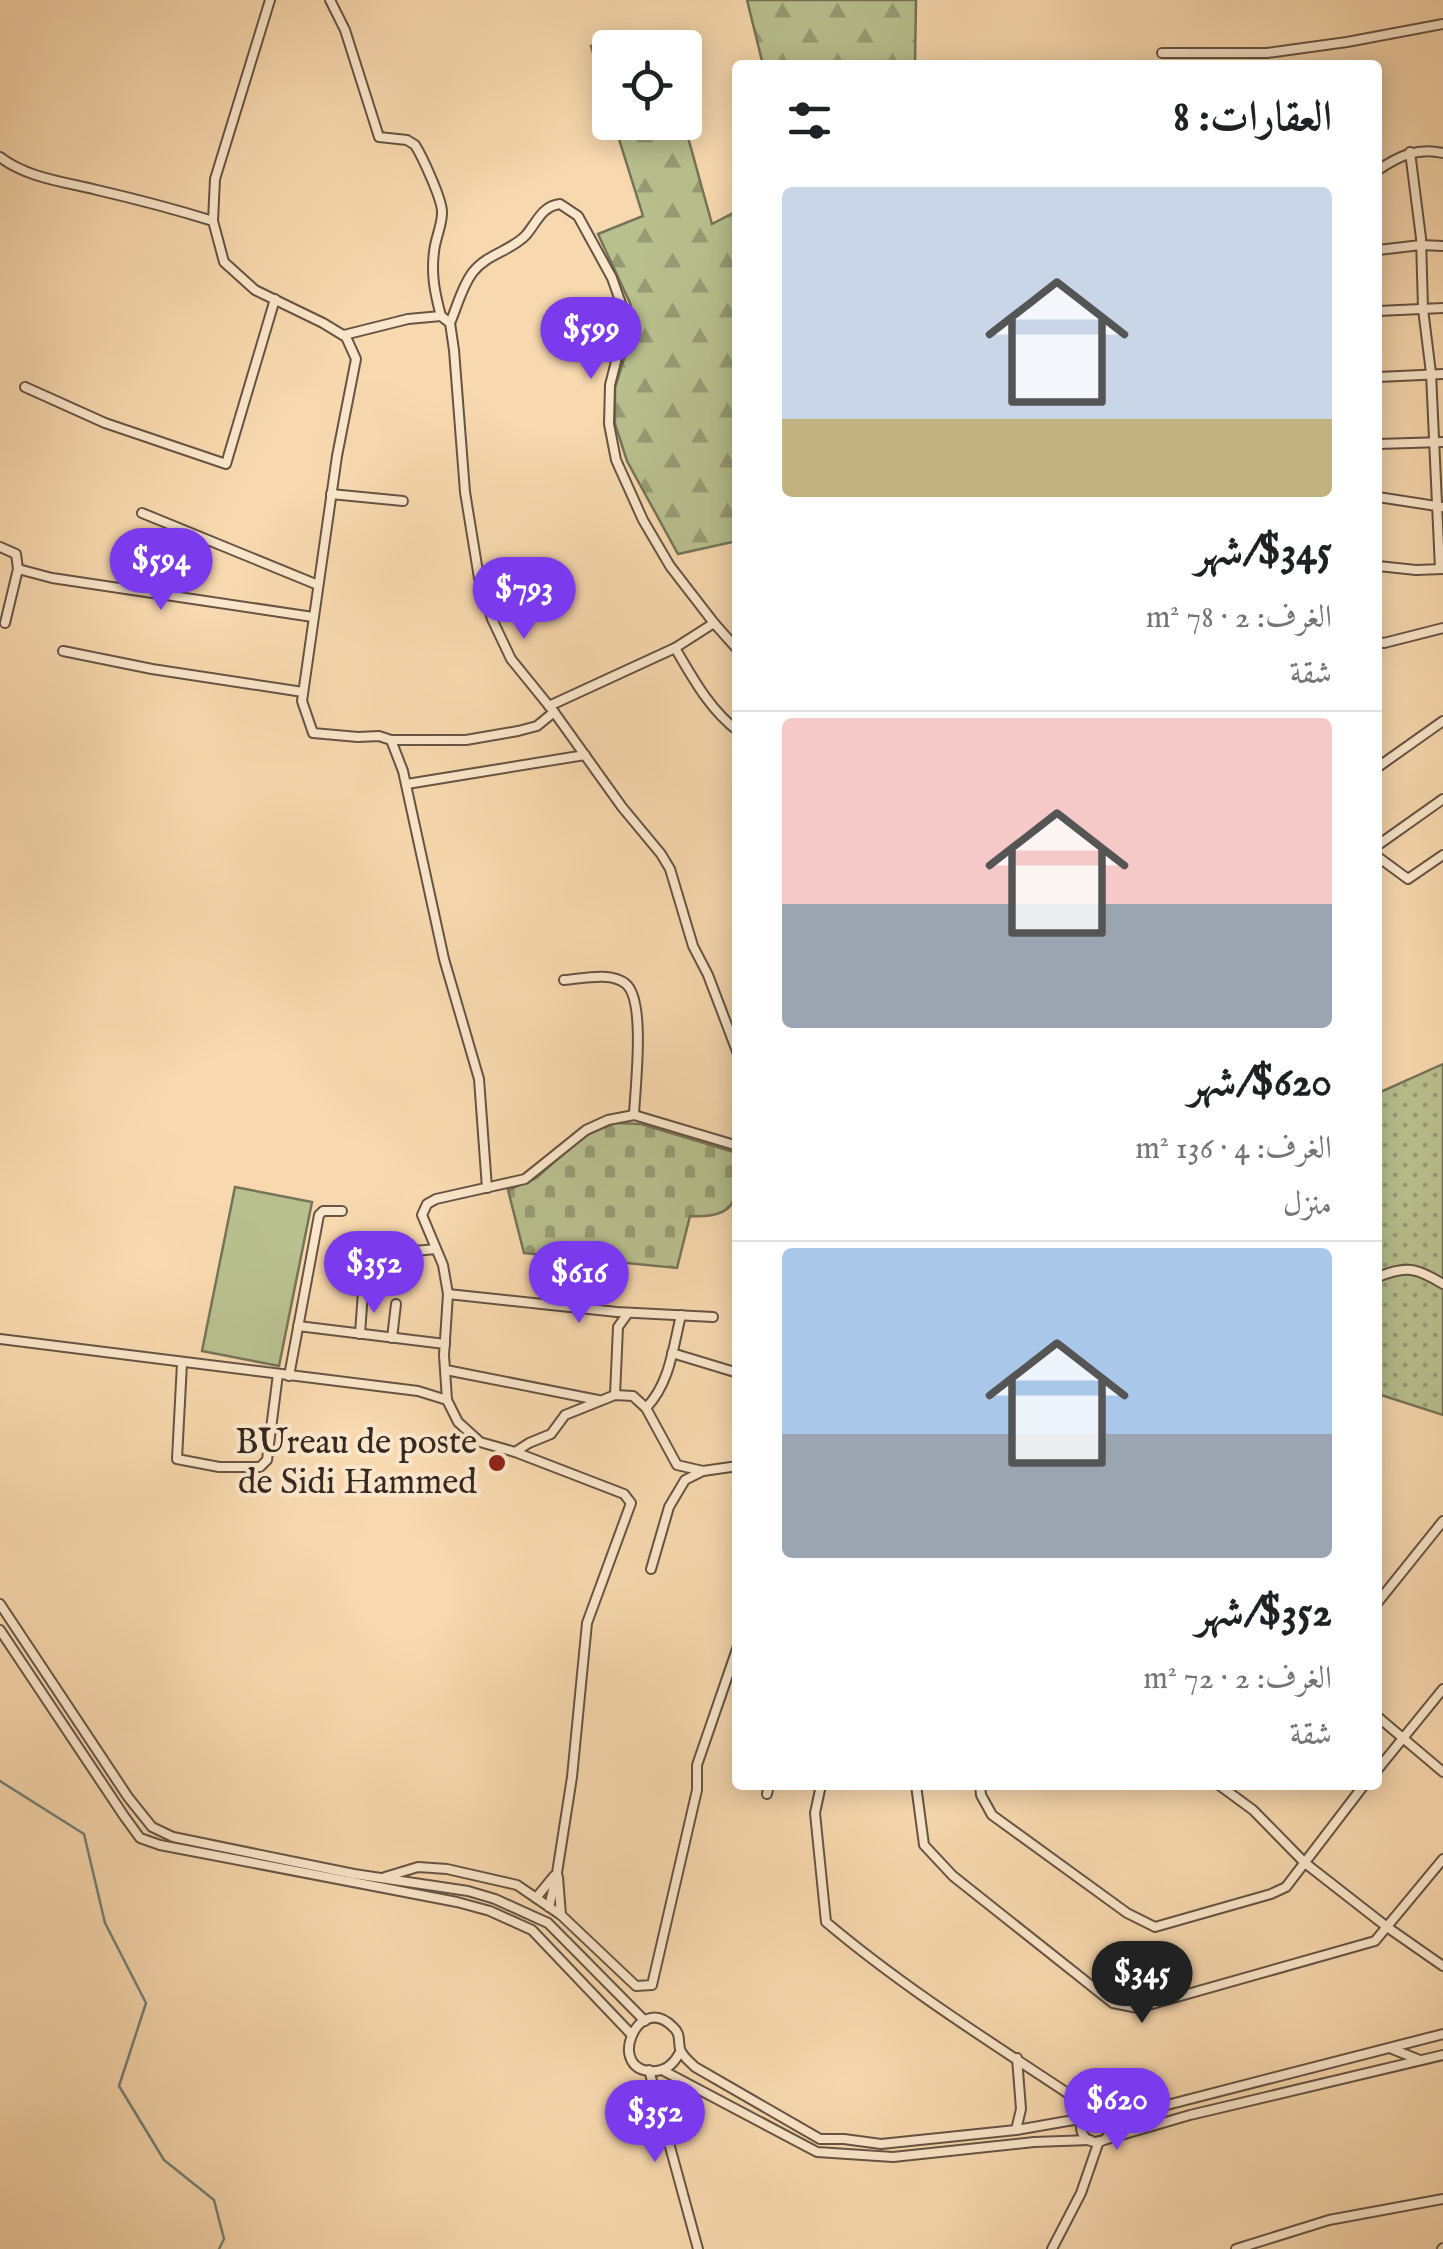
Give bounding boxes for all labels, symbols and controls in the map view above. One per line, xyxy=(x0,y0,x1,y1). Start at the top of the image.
map controls xyxy=(592,30,702,140)
button: locate xyxy=(592,30,702,140)
text: العقارات: 8 xyxy=(1173,92,1332,145)
icon: filters xyxy=(782,93,837,148)
icon: home xyxy=(967,252,1147,432)
pin: $599 xyxy=(532,297,650,382)
text: $599 xyxy=(562,309,620,350)
text: $345/شهر xyxy=(1195,526,1332,579)
pin: $594 xyxy=(102,528,220,613)
text: $594 xyxy=(132,540,190,581)
pin: $793 xyxy=(465,557,583,642)
text: $793 xyxy=(495,569,553,610)
text: الغرف: 2 · 78 m² xyxy=(1146,598,1332,639)
text: شقة xyxy=(1290,654,1332,695)
icon: home xyxy=(967,783,1147,963)
text: $620/شهر xyxy=(1188,1057,1332,1110)
text: الغرف: 4 · 136 m² xyxy=(1135,1129,1332,1170)
text: منزل xyxy=(1283,1185,1332,1226)
pin: $352 xyxy=(315,1231,433,1316)
pin: $616 xyxy=(520,1241,638,1326)
text: $352 xyxy=(346,1243,402,1284)
text: $616 xyxy=(551,1253,607,1294)
icon: home xyxy=(967,1313,1147,1493)
place label: BUreau de poste de Sidi Hammed xyxy=(235,1421,477,1506)
marker: BUreau de poste de Sidi Hammed xyxy=(486,1452,508,1474)
text: $352/شهر xyxy=(1196,1587,1332,1640)
text: الغرف: 2 · 72 m² xyxy=(1143,1659,1332,1700)
text: شقة xyxy=(1290,1715,1332,1756)
pin: $345 xyxy=(1083,1941,1201,2026)
text: $345 xyxy=(1114,1953,1170,1994)
pin: $620 xyxy=(1058,2068,1176,2153)
pin: $352 xyxy=(596,2080,714,2165)
text: $620 xyxy=(1086,2080,1148,2121)
text: $352 xyxy=(627,2092,683,2133)

